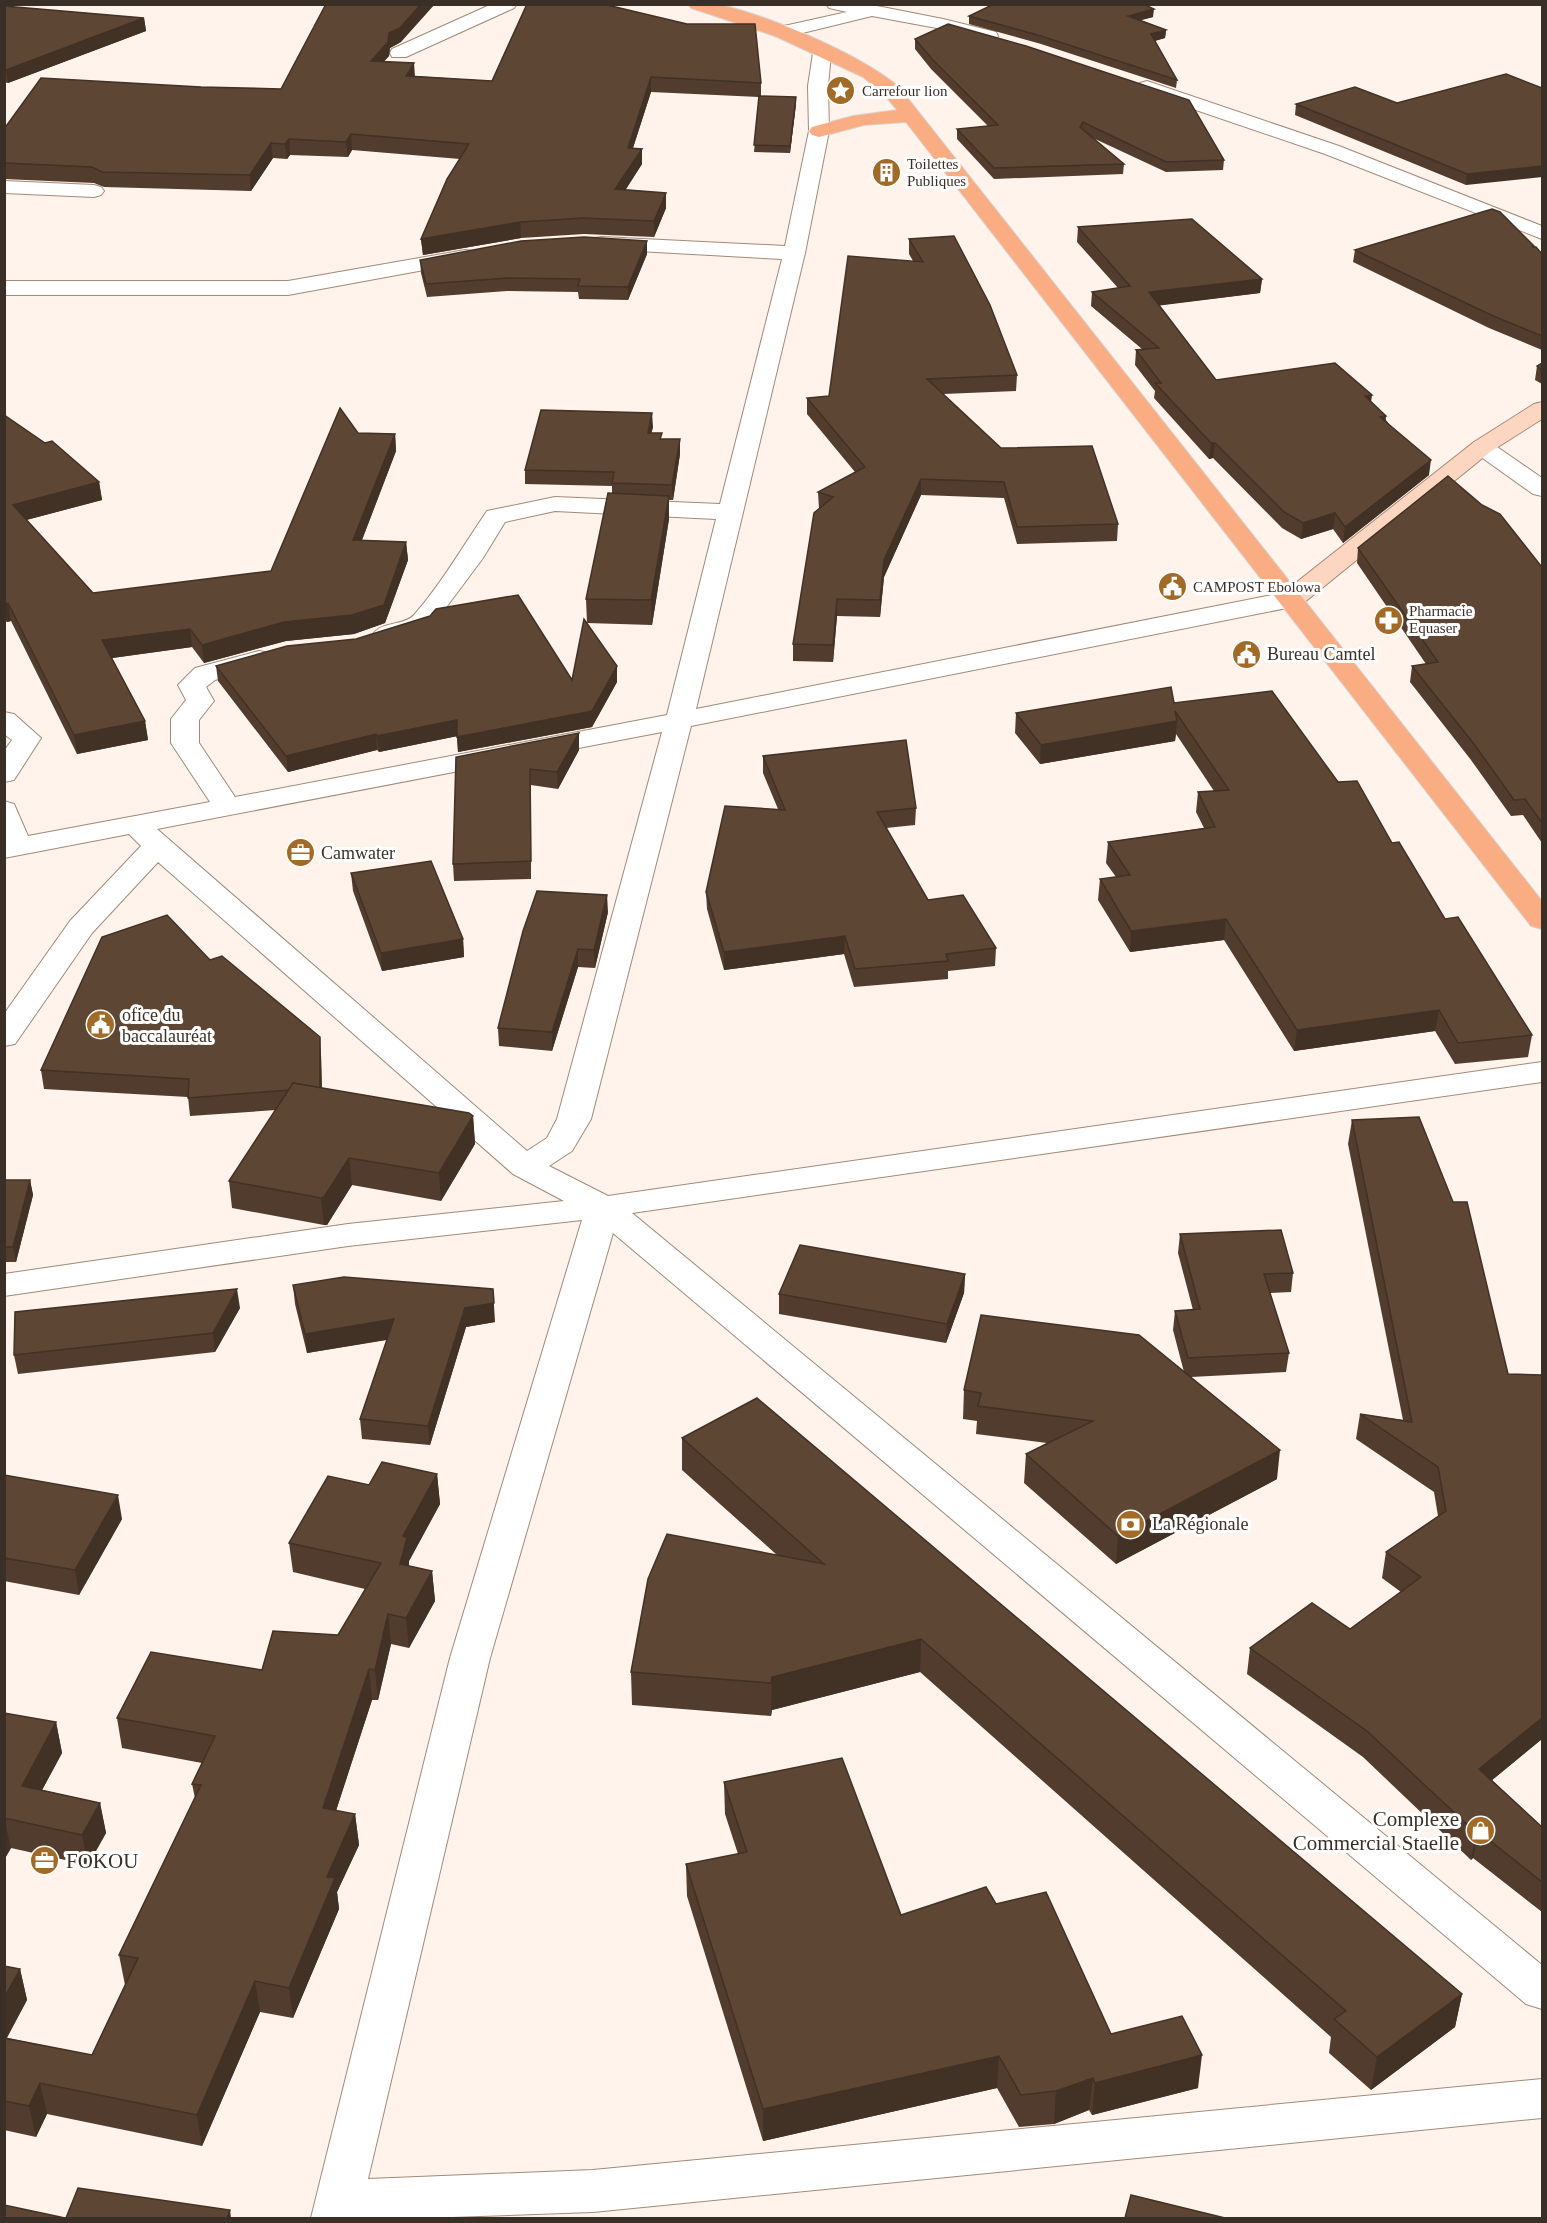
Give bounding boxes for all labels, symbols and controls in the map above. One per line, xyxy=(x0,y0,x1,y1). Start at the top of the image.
place icon: Carrefour lion xyxy=(825,75,857,107)
place label: Carrefour lion xyxy=(862,83,948,99)
place label: Toilettes Publiques xyxy=(907,156,966,189)
building icon: Toilettes Publiques xyxy=(870,157,902,189)
public building icon: CAMPOST Ebolowa xyxy=(1156,571,1188,603)
place label: CAMPOST Ebolowa xyxy=(1193,579,1321,595)
place label: Pharmacie Equaser xyxy=(1409,603,1473,636)
pharmacy icon: Pharmacie Equaser xyxy=(1372,604,1404,636)
public building icon: Bureau Camtel xyxy=(1230,638,1262,670)
place label: Bureau Camtel xyxy=(1267,644,1375,664)
office icon: Camwater xyxy=(284,837,316,869)
place label: Camwater xyxy=(321,843,395,863)
place label: ofice du baccalauréat xyxy=(122,1005,212,1046)
public building icon: ofice du baccalauréat xyxy=(85,1009,117,1041)
bank icon: La Régionale xyxy=(1115,1508,1147,1540)
place label: La Régionale xyxy=(1152,1514,1248,1534)
place label: Complexe Commercial Staelle xyxy=(1293,1807,1459,1855)
shop icon: Complexe Commercial Staelle xyxy=(1464,1815,1496,1847)
office icon: FOKOU xyxy=(29,1845,61,1877)
place label: FOKOU xyxy=(66,1849,138,1873)

